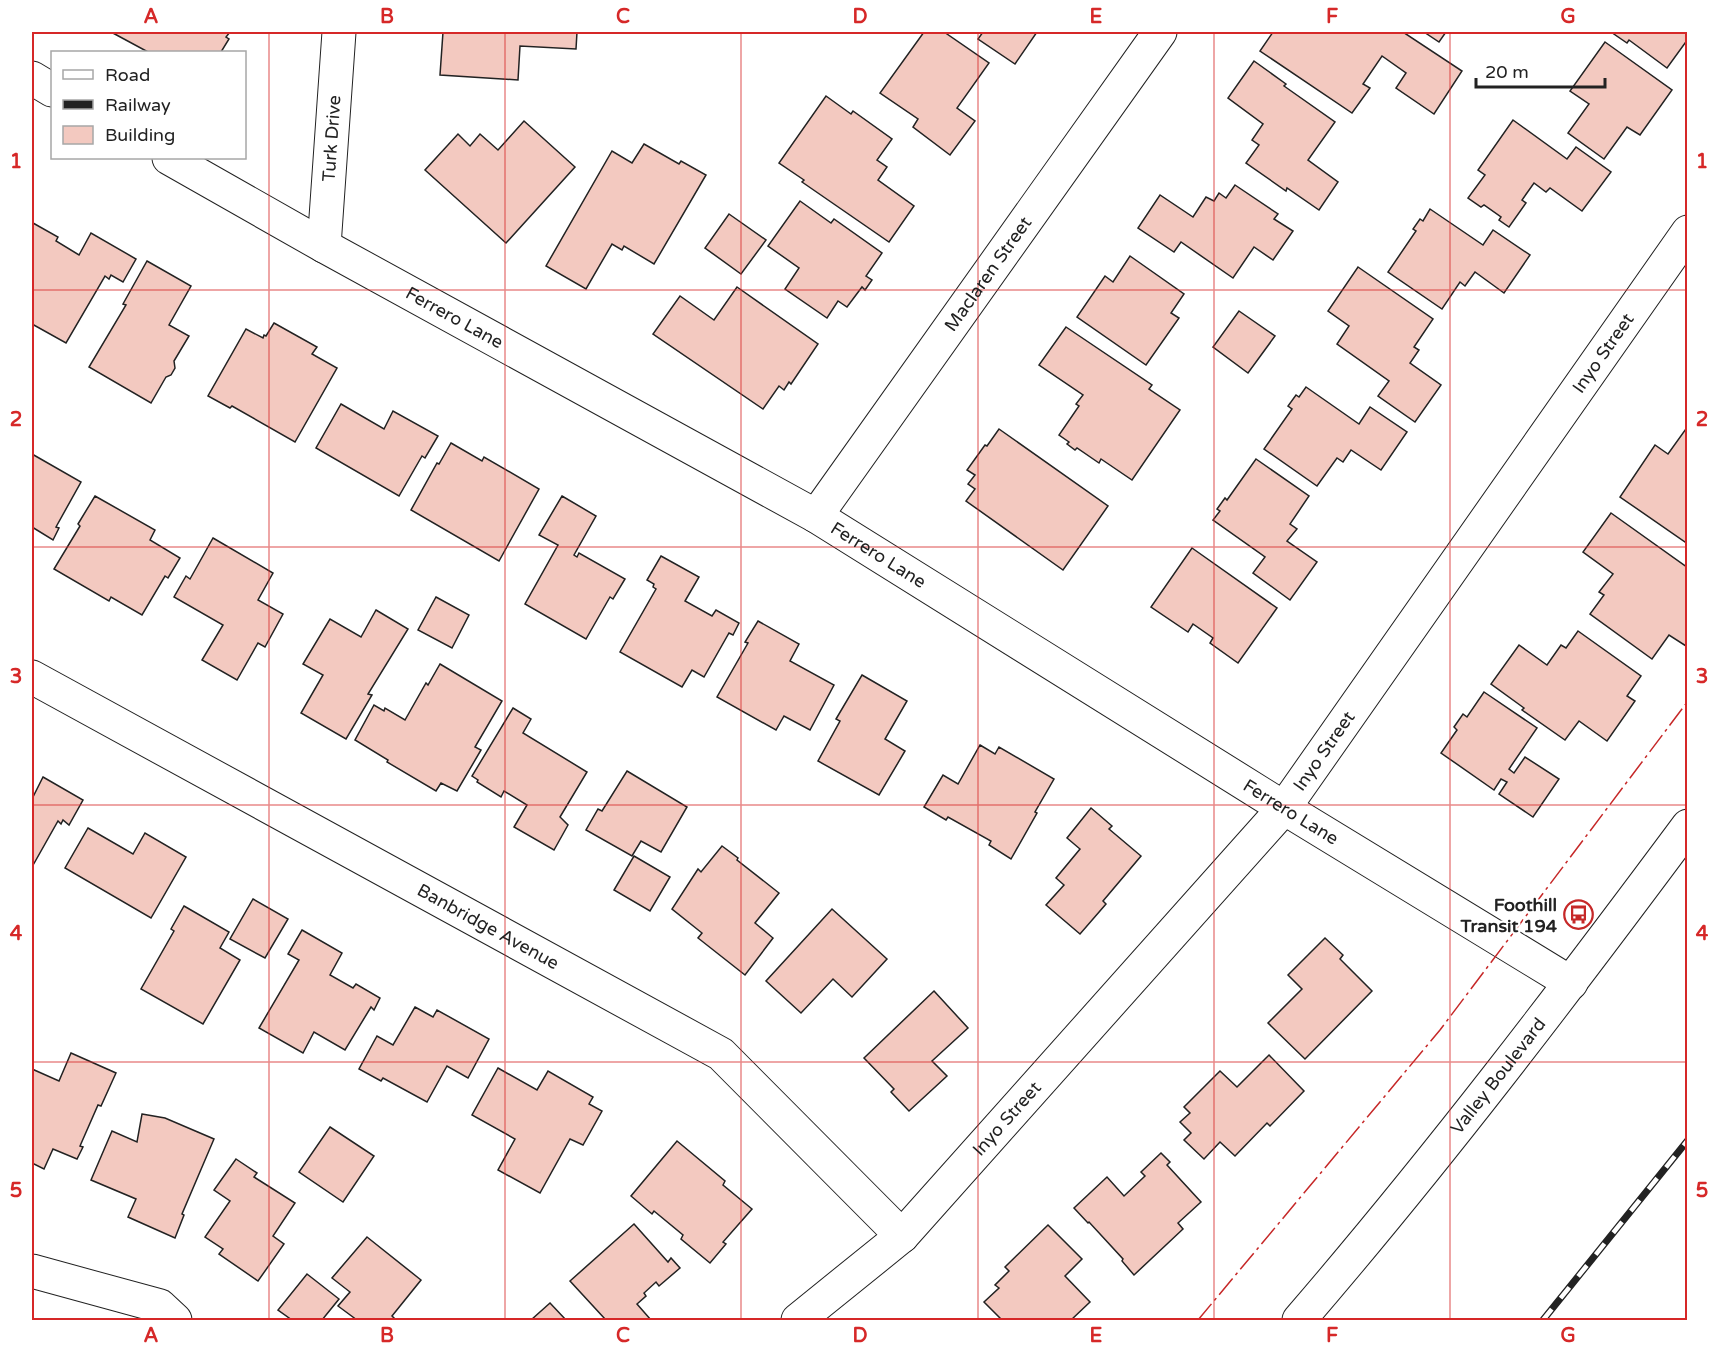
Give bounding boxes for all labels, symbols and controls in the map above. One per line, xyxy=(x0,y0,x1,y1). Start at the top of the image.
text: A xyxy=(144,5,159,29)
text: B xyxy=(380,5,394,29)
text: C xyxy=(616,5,630,29)
text: D xyxy=(852,5,868,29)
text: E xyxy=(1090,5,1103,29)
text: F xyxy=(1326,5,1338,29)
text: G xyxy=(1560,5,1576,29)
legend xyxy=(51,51,246,159)
scale bar xyxy=(1476,51,1605,89)
text: 20 m xyxy=(1485,61,1529,83)
text: Road xyxy=(105,64,150,86)
text: Railway xyxy=(105,94,171,116)
street label: Turk Drive xyxy=(318,94,346,182)
text: Building xyxy=(105,124,175,146)
text: 1 xyxy=(10,150,22,174)
text: 1 xyxy=(1696,150,1708,174)
street label: Maclaren Street xyxy=(940,212,1036,336)
street label: Ferrero Lane xyxy=(402,282,507,353)
street label: Inyo Street xyxy=(1568,309,1639,397)
text: 2 xyxy=(10,408,22,432)
text: 2 xyxy=(1696,408,1708,432)
street label: Ferrero Lane xyxy=(827,517,930,593)
text: 3 xyxy=(10,665,22,689)
text: 3 xyxy=(1696,665,1708,689)
street label: Inyo Street xyxy=(1288,707,1360,795)
street label: Ferrero Lane xyxy=(1239,774,1343,850)
street label: Banbridge Avenue xyxy=(413,879,563,974)
place label: Foothill Transit 194 xyxy=(1460,894,1558,937)
bus stop icon: Foothill Transit 194 xyxy=(1562,899,1594,931)
text: 4 xyxy=(10,922,23,946)
text: 4 xyxy=(1696,922,1709,946)
street label: Valley Boulevard xyxy=(1446,1013,1550,1138)
street label: Inyo Street xyxy=(968,1077,1046,1160)
text: 5 xyxy=(10,1179,22,1203)
text: 5 xyxy=(1696,1179,1708,1203)
text: A xyxy=(144,1324,159,1348)
text: B xyxy=(380,1324,394,1348)
text: C xyxy=(616,1324,630,1348)
text: D xyxy=(852,1324,868,1348)
text: E xyxy=(1090,1324,1103,1348)
text: F xyxy=(1326,1324,1338,1348)
text: G xyxy=(1560,1324,1576,1348)

